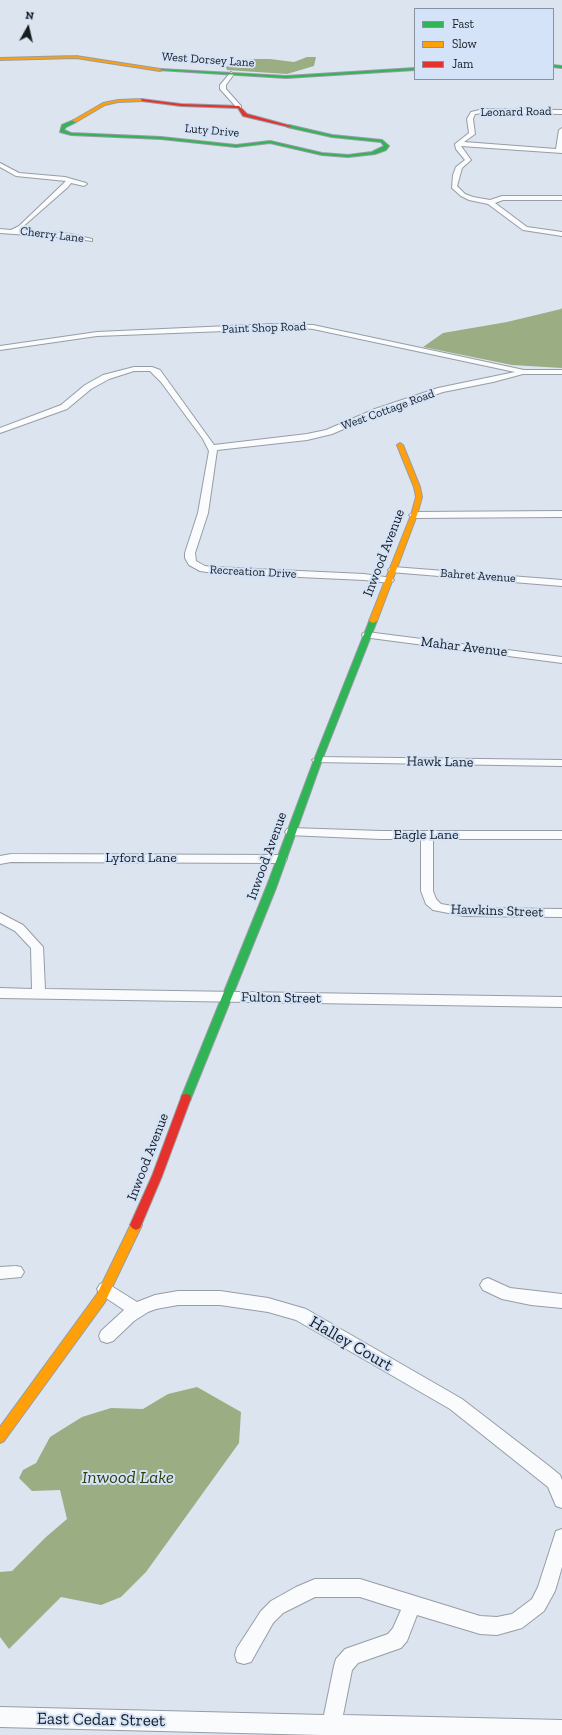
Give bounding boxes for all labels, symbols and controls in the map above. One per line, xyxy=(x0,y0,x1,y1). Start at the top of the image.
north arrow xyxy=(8,8,48,48)
legend xyxy=(414,8,554,80)
text: N xyxy=(25,9,35,23)
text: Fast xyxy=(452,17,474,31)
text: Slow xyxy=(452,37,477,51)
street label: West Dorsey Lane xyxy=(161,50,255,70)
text: Jam xyxy=(452,57,473,71)
street label: Leonard Road xyxy=(480,104,552,120)
street label: Luty Drive xyxy=(184,121,240,141)
street label: Cherry Lane xyxy=(19,224,85,246)
street label: Paint Shop Road xyxy=(222,319,306,337)
street label: West Cottage Road xyxy=(339,386,437,434)
street label: Inwood Avenue xyxy=(360,507,408,599)
street label: Recreation Drive xyxy=(209,563,297,581)
street label: Bahret Avenue xyxy=(440,566,516,586)
street label: Mahar Avenue xyxy=(420,633,508,661)
street label: Hawk Lane xyxy=(406,753,474,771)
street label: Inwood Avenue xyxy=(243,810,291,902)
street label: Eagle Lane xyxy=(393,827,459,843)
street label: Lyford Lane xyxy=(105,850,177,866)
street label: Hawkins Street xyxy=(450,901,544,921)
street label: Fulton Street xyxy=(241,989,321,1007)
street label: Inwood Avenue xyxy=(124,1111,172,1203)
street label: Halley Court xyxy=(306,1312,396,1376)
water label: Inwood Lake xyxy=(82,1467,174,1489)
street label: East Cedar Street xyxy=(37,1709,165,1731)

